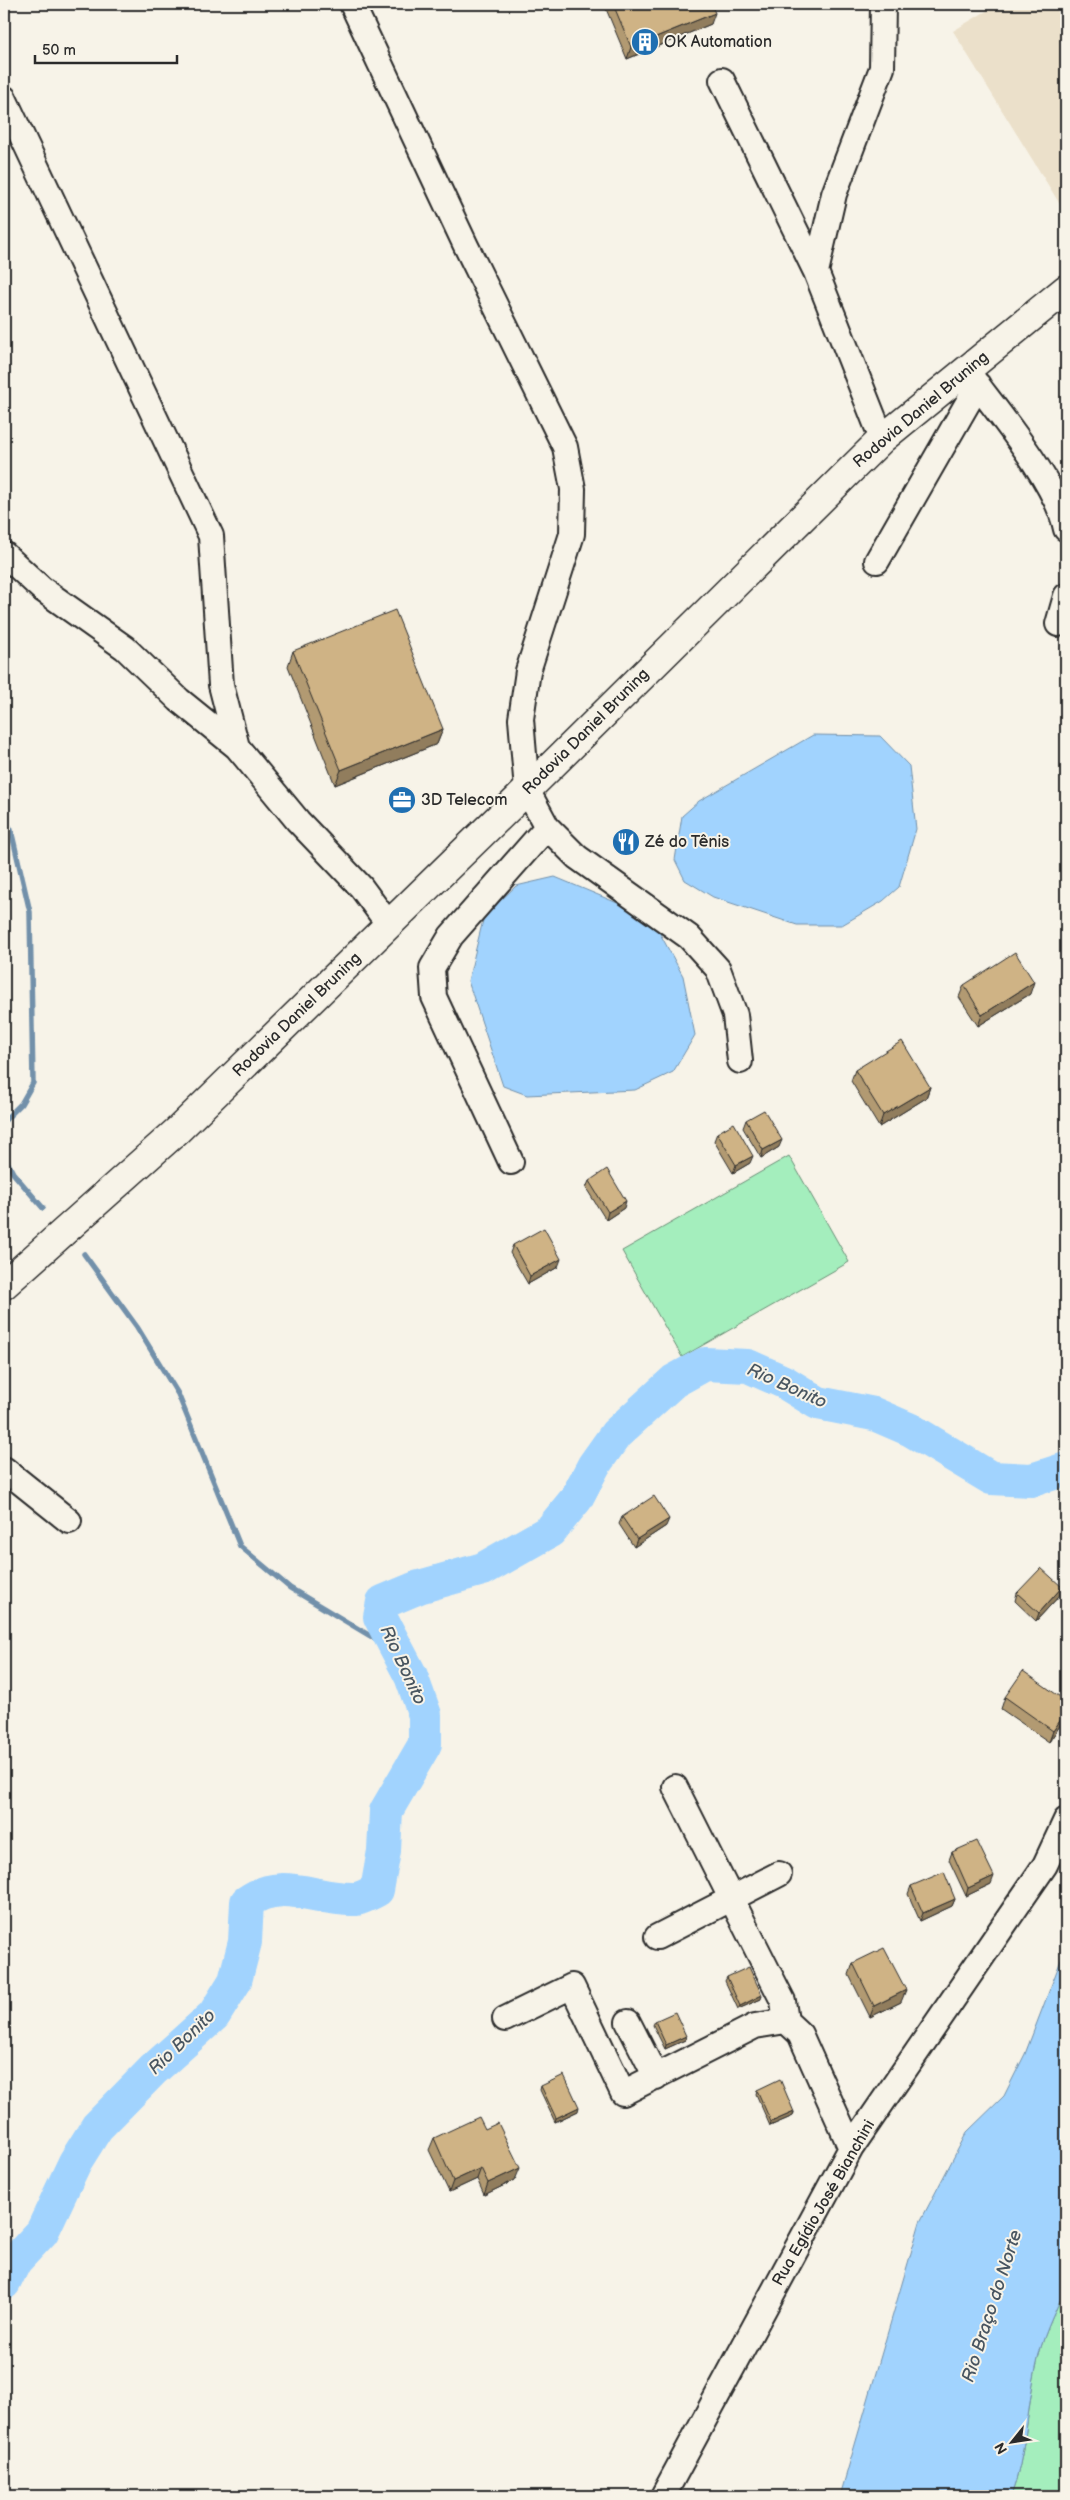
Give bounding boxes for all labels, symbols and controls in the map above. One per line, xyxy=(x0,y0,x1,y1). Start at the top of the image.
building icon: OK Automation xyxy=(630,27,660,57)
scale bar xyxy=(35,32,178,64)
place label: OK Automation xyxy=(664,33,772,52)
text: 50 m xyxy=(42,41,76,60)
street label: Rodovia Daniel Bruning xyxy=(849,348,993,472)
street label: Rodovia Daniel Bruning xyxy=(519,665,653,799)
office icon: 3D Telecom xyxy=(387,785,417,815)
place label: 3D Telecom xyxy=(421,791,508,810)
restaurant icon: Zé do Tênis xyxy=(611,827,641,857)
place label: Zé do Tênis xyxy=(644,833,729,852)
street label: Rodovia Daniel Bruning xyxy=(229,949,365,1081)
water label: Rio Bonito xyxy=(744,1359,830,1413)
water label: Rio Bonito xyxy=(376,1622,430,1708)
water label: Rio Bonito xyxy=(144,2005,220,2079)
street label: Rua Egídio José Bianchini xyxy=(769,2117,879,2289)
water label: Rio Braço do Norte xyxy=(957,2227,1027,2385)
north arrow xyxy=(988,2418,1038,2468)
text: N xyxy=(991,2439,1011,2457)

